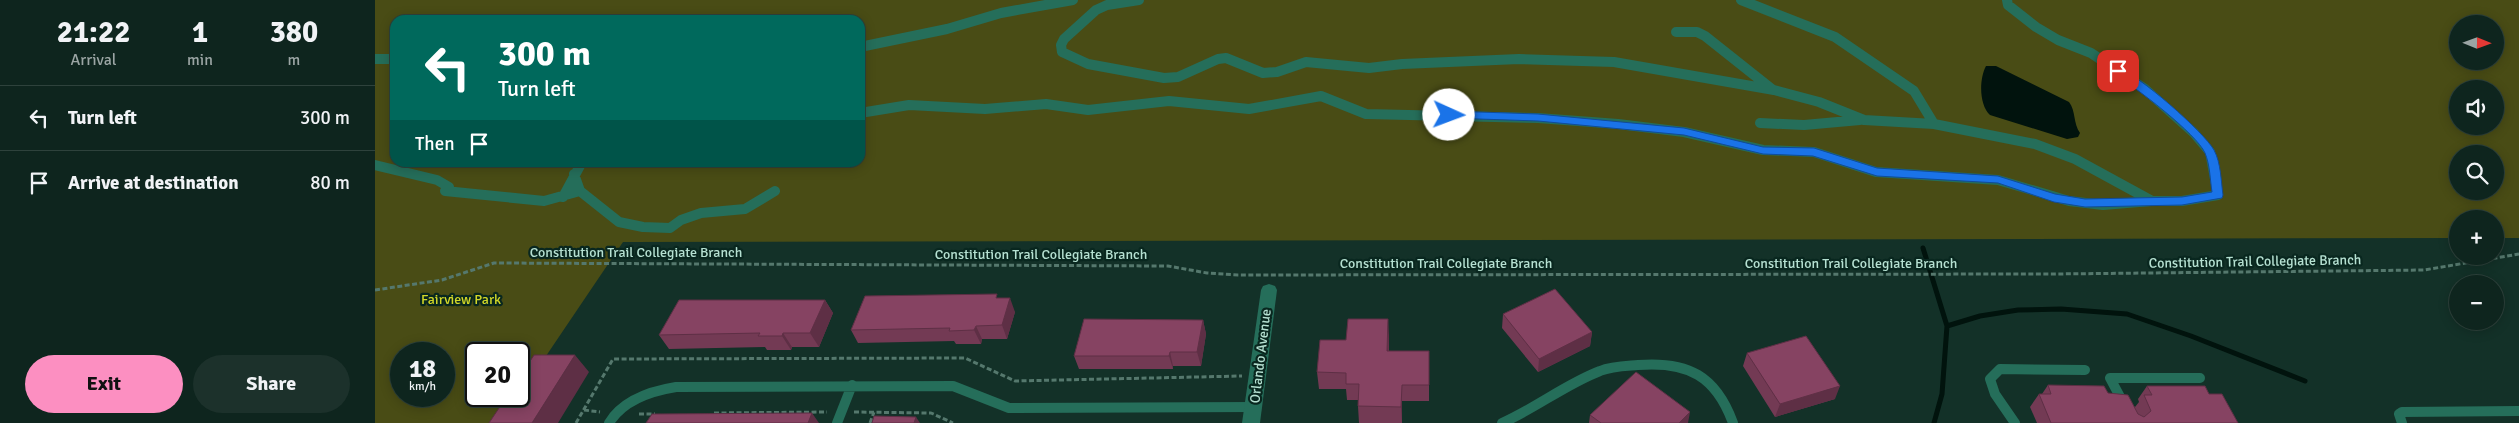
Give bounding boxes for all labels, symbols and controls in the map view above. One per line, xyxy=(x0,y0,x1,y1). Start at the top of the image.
text: 21:22 xyxy=(57,14,130,51)
text: 1 xyxy=(192,14,208,51)
text: 380 xyxy=(270,14,318,51)
north arrow xyxy=(2449,15,2504,70)
map controls xyxy=(2449,15,2504,330)
text: 300 m xyxy=(498,32,591,75)
icon: left xyxy=(415,35,480,100)
text: Arrival xyxy=(70,50,117,70)
text: min xyxy=(187,50,213,70)
text: m xyxy=(288,50,300,70)
pin xyxy=(2097,50,2139,92)
icon: arrive xyxy=(2104,57,2132,85)
text: Turn left xyxy=(498,75,576,102)
button: sound xyxy=(2449,80,2504,135)
position arrow xyxy=(1422,88,1474,140)
icon: left xyxy=(25,104,53,132)
text: Turn left xyxy=(68,106,137,130)
text: 300 m xyxy=(300,106,350,130)
icon: arrive xyxy=(465,130,493,158)
text: Then xyxy=(415,132,455,156)
button: search xyxy=(2449,145,2504,200)
icon: arrive xyxy=(25,169,53,197)
text: Arrive at destination xyxy=(68,171,239,195)
text: 80 m xyxy=(310,171,350,195)
button: + xyxy=(2449,210,2504,265)
street label: Constitution Trail Collegiate Branch xyxy=(530,244,742,261)
street label: Constitution Trail Collegiate Branch xyxy=(935,246,1147,263)
street label: Constitution Trail Collegiate Branch xyxy=(2149,251,2361,272)
street label: Constitution Trail Collegiate Branch xyxy=(1340,255,1552,272)
street label: Constitution Trail Collegiate Branch xyxy=(1745,255,1957,272)
button: − xyxy=(2449,275,2504,330)
park label: Fairview Park xyxy=(421,291,501,308)
street label: Orlando Avenue xyxy=(1246,308,1275,404)
speed limit sign: 20 xyxy=(465,342,530,407)
text: 18 xyxy=(409,353,436,384)
button: Exit xyxy=(25,355,183,413)
button: Share xyxy=(193,355,350,413)
text: km/h xyxy=(409,379,436,394)

